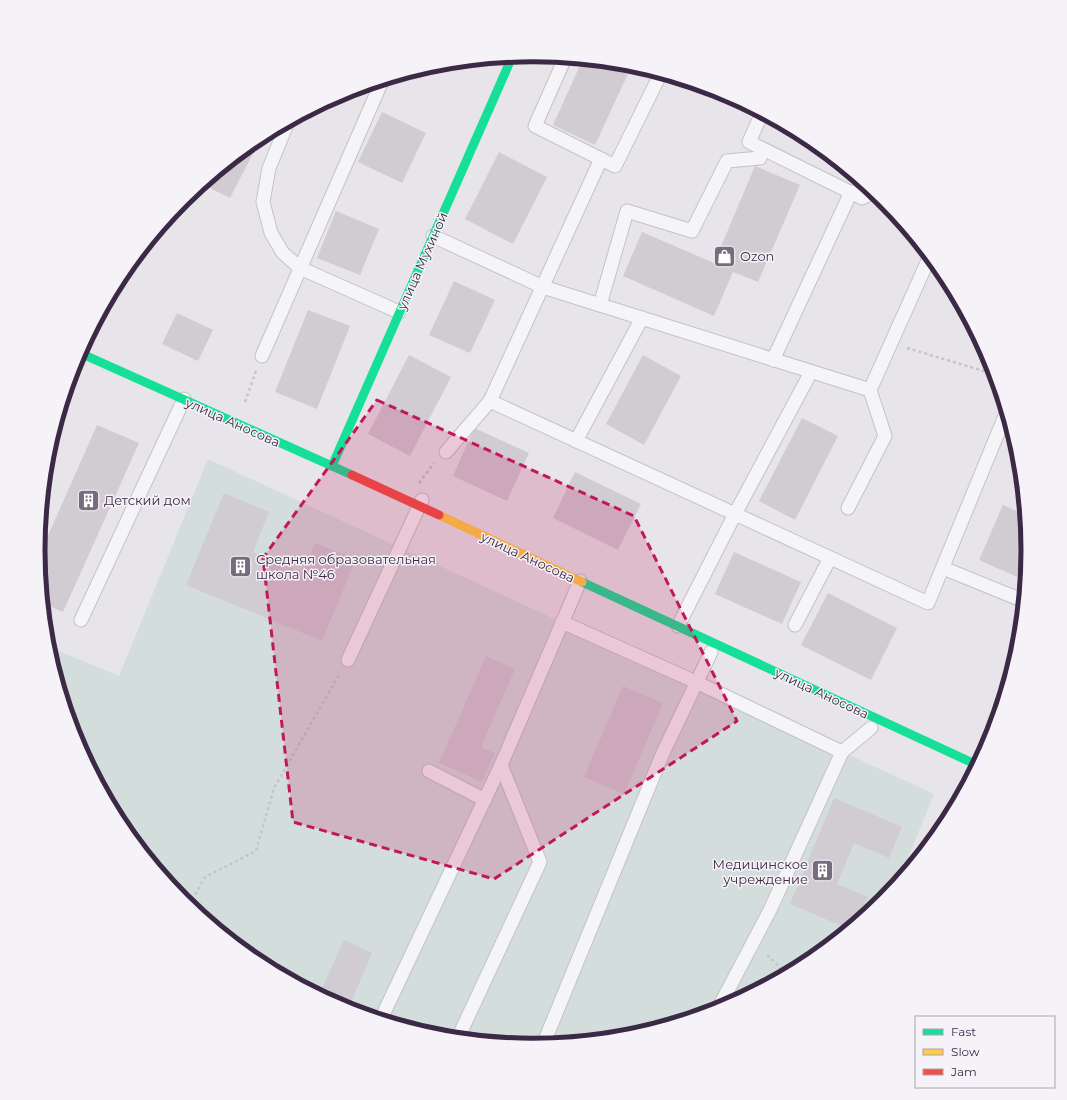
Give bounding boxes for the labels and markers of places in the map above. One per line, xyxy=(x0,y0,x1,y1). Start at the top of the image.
shop icon: Ozon xyxy=(712,243,738,269)
place label: Ozon xyxy=(740,248,774,264)
building icon: Детский дом xyxy=(76,487,102,513)
place label: Детский дом xyxy=(104,492,191,508)
place label: Средняя образовательная школа №46 xyxy=(256,551,436,582)
building icon: Средняя образовательная школа №46 xyxy=(227,553,253,579)
place label: Медицинское учреждение xyxy=(713,856,808,887)
building icon: Медицинское учреждение xyxy=(810,858,836,884)

